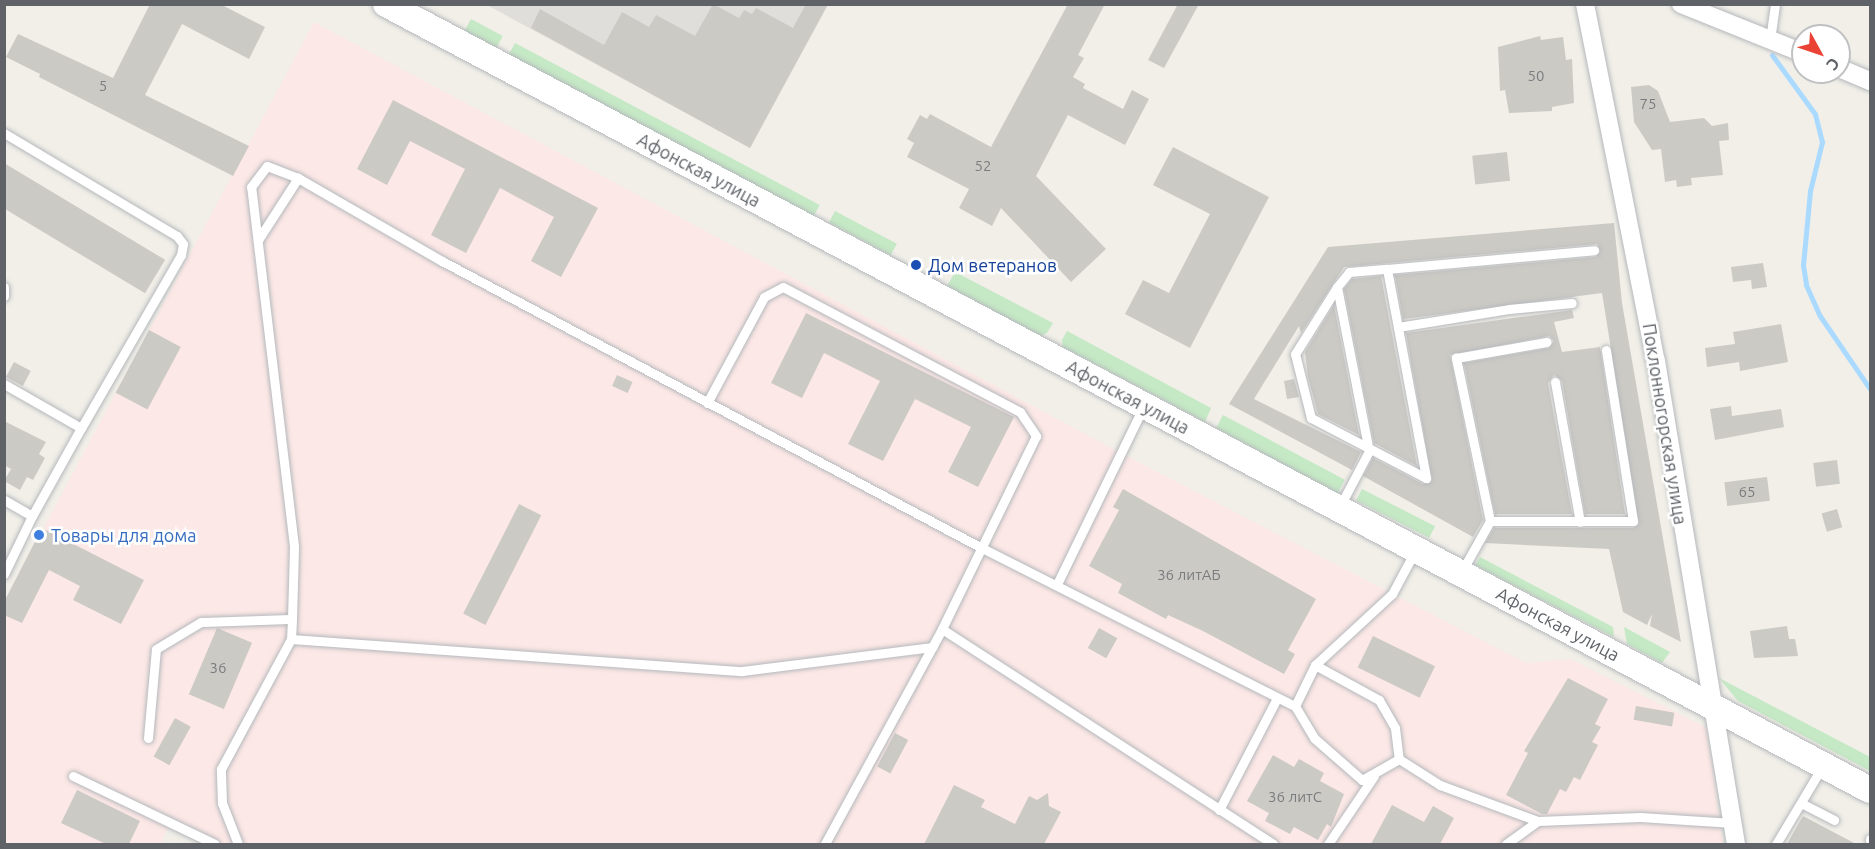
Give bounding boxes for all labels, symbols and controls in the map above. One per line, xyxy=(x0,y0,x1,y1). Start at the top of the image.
north arrow xyxy=(1791,24,1851,84)
text: С xyxy=(1823,55,1843,74)
house number: 50 xyxy=(1528,67,1544,85)
house number: 5 xyxy=(99,77,107,95)
house number: 75 xyxy=(1640,95,1656,113)
street label: Афонская улица xyxy=(634,128,764,212)
house number: 52 xyxy=(975,157,991,175)
place label: Дом ветеранов xyxy=(928,254,1057,276)
marker: Дом ветеранов xyxy=(909,258,923,272)
street label: Поклонногорская улица xyxy=(1638,322,1692,526)
street label: Афонская улица xyxy=(1063,355,1193,439)
house number: 65 xyxy=(1739,483,1755,501)
place label: Товары для дома xyxy=(51,524,197,546)
marker: Товары для дома xyxy=(32,528,46,542)
house number: 36 литАБ xyxy=(1157,566,1221,584)
street label: Афонская улица xyxy=(1493,582,1623,666)
house number: 36 xyxy=(210,659,226,677)
house number: 36 литС xyxy=(1268,788,1322,806)

